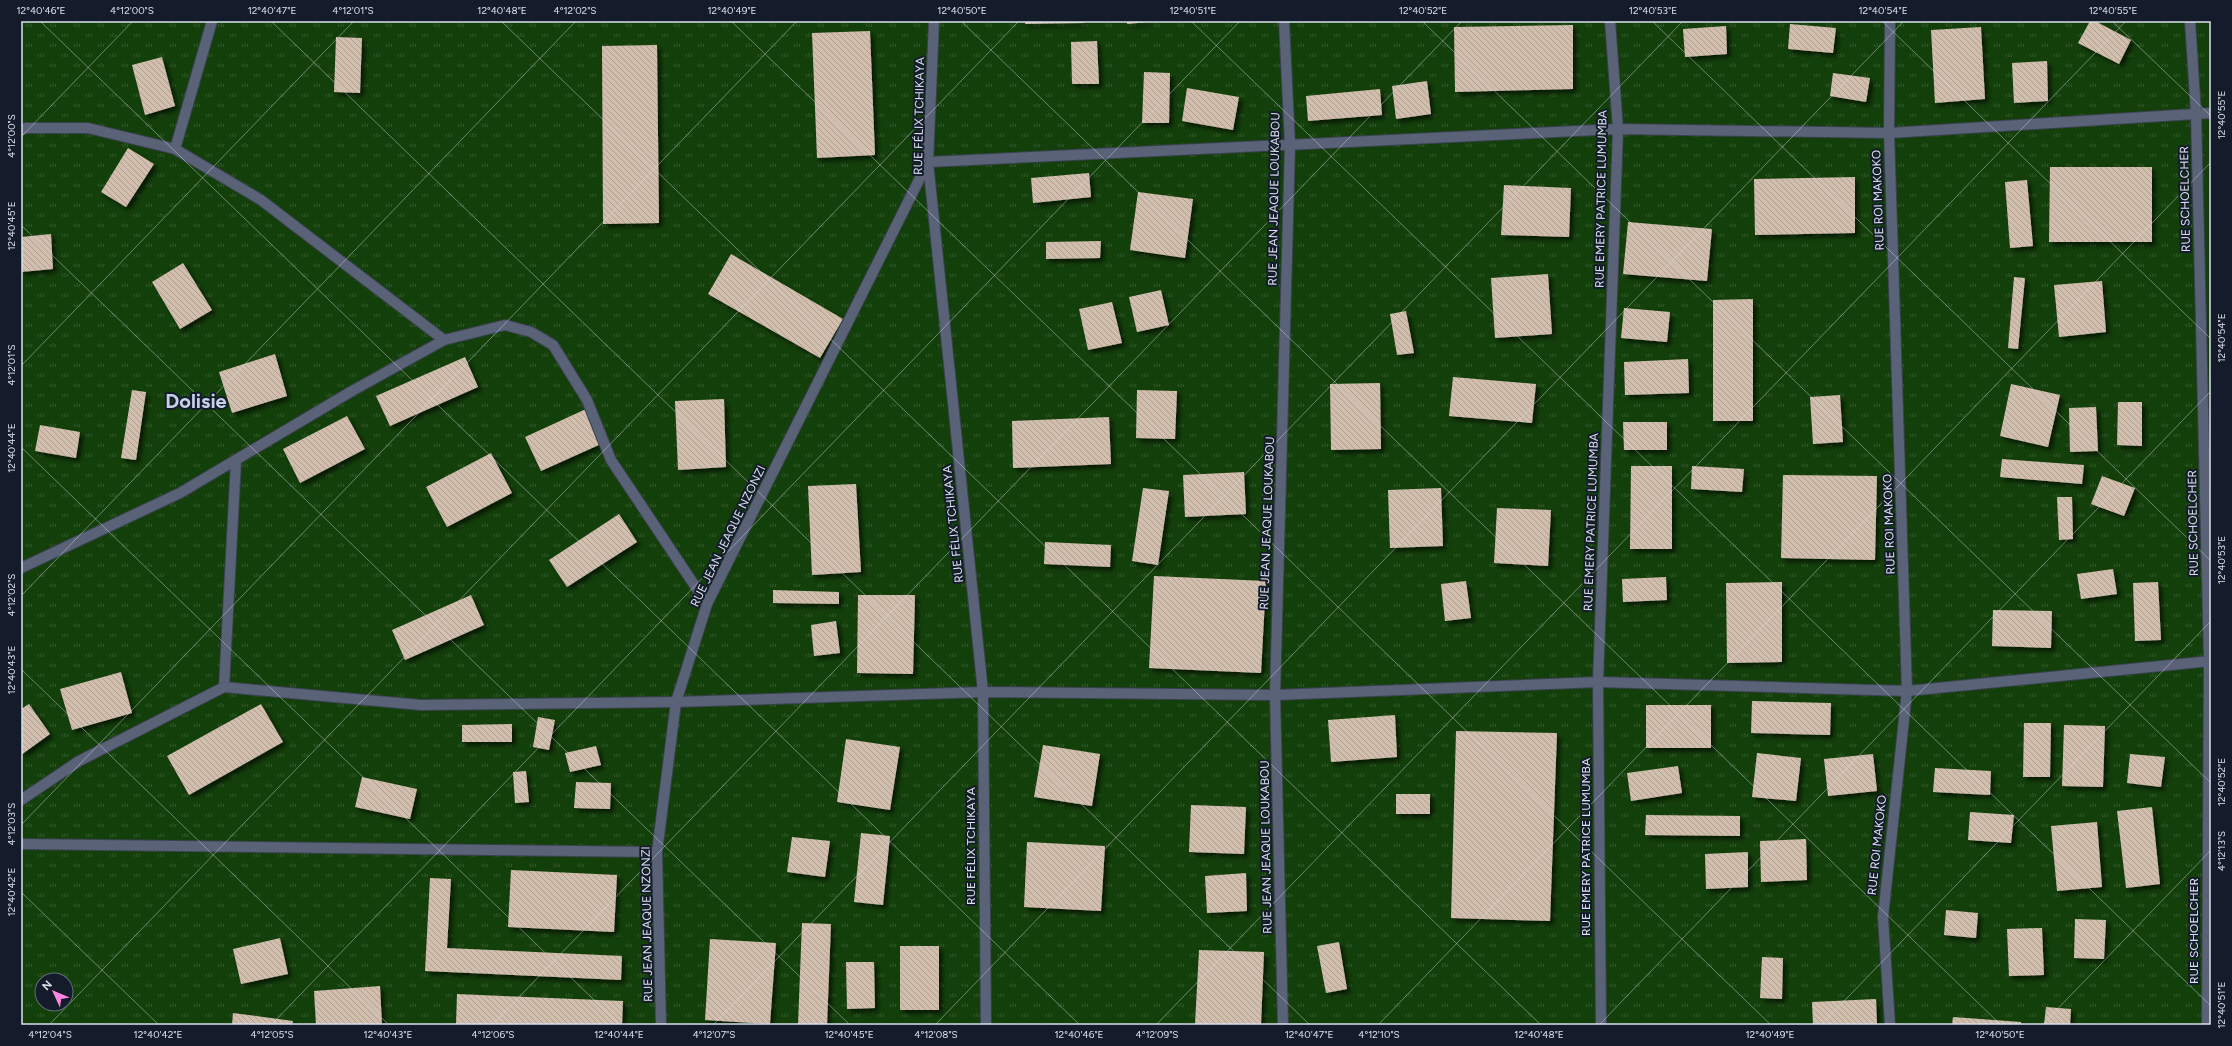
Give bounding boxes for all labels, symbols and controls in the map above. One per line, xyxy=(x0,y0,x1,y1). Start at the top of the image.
text: 12°40'46"E xyxy=(16,4,66,17)
text: 4°12'00"S xyxy=(110,4,154,17)
text: 12°40'47"E xyxy=(248,4,296,17)
text: 4°12'01"S xyxy=(332,4,374,17)
text: 12°40'48"E xyxy=(477,4,527,17)
text: 4°12'02"S xyxy=(554,4,596,17)
text: 12°40'49"E xyxy=(707,4,757,17)
text: 12°40'50"E xyxy=(937,4,987,17)
text: 12°40'51"E xyxy=(1169,4,1217,17)
text: 12°40'52"E xyxy=(1399,4,1447,17)
text: 12°40'53"E xyxy=(1629,4,1677,17)
text: 12°40'54"E xyxy=(1858,4,1908,17)
text: 12°40'55"E xyxy=(2089,4,2137,17)
street label: RUE FÉLIX TCHIKAYA xyxy=(911,57,927,175)
text: 12°40'55"E xyxy=(2215,91,2228,139)
street label: RUE EMERY PATRICE LUMUMBA xyxy=(1592,110,1610,288)
street label: RUE JEAN JEAQUE LOUKABOU xyxy=(1265,112,1283,286)
text: 4°12'00"S xyxy=(5,114,18,158)
street label: RUE SCHOELCHER xyxy=(2177,146,2193,252)
street label: RUE ROI MAKOKO xyxy=(1869,149,1887,251)
text: 12°40'45"E xyxy=(5,201,18,251)
text: 12°40'54"E xyxy=(2215,313,2228,363)
text: 4°12'01"S xyxy=(5,344,18,386)
district label: Dolisie xyxy=(165,389,227,413)
text: 12°40'44"E xyxy=(5,423,18,473)
street label: RUE EMERY PATRICE LUMUMBA xyxy=(1581,433,1601,611)
street label: RUE JEAN JEAQUE LOUKABOU xyxy=(1257,436,1277,610)
street label: RUE JEAN JEAQUE NZONZI xyxy=(688,463,768,609)
street label: RUE FÉLIX TCHIKAYA xyxy=(940,465,966,583)
street label: RUE SCHOELCHER xyxy=(2185,470,2201,576)
street label: RUE ROI MAKOKO xyxy=(1880,473,1898,575)
text: 12°40'53"E xyxy=(2215,536,2228,584)
text: 4°12'02"S xyxy=(5,574,18,616)
text: 12°40'43"E xyxy=(5,646,18,694)
street label: RUE EMERY PATRICE LUMUMBA xyxy=(1579,758,1593,936)
text: 12°40'52"E xyxy=(2215,758,2228,806)
street label: RUE JEAN JEAQUE LOUKABOU xyxy=(1257,760,1275,934)
street label: RUE FÉLIX TCHIKAYA xyxy=(964,787,978,905)
street label: RUE ROI MAKOKO xyxy=(1865,794,1889,896)
text: 4°12'03"S xyxy=(5,803,18,845)
text: 4°12'13"S xyxy=(2215,831,2228,871)
street label: RUE JEAN JEAQUE NZONZI xyxy=(639,846,655,1002)
text: 12°40'42"E xyxy=(5,867,18,916)
street label: RUE SCHOELCHER xyxy=(2187,878,2201,984)
north arrow xyxy=(34,972,74,1012)
text: N xyxy=(40,978,55,993)
text: 12°40'51"E xyxy=(2215,981,2228,1029)
text: 4°12'04"S xyxy=(28,1028,72,1041)
text: 12°40'42"E xyxy=(134,1028,183,1041)
text: 4°12'05"S xyxy=(250,1028,294,1041)
text: 12°40'43"E xyxy=(364,1028,412,1041)
text: 4°12'06"S xyxy=(471,1028,515,1041)
text: 12°40'44"E xyxy=(594,1028,644,1041)
text: 4°12'07"S xyxy=(693,1028,735,1041)
text: 12°40'45"E xyxy=(824,1028,874,1041)
text: 4°12'08"S xyxy=(914,1028,958,1041)
text: 12°40'46"E xyxy=(1054,1028,1104,1041)
text: 4°12'09"S xyxy=(1135,1028,1179,1041)
text: 12°40'47"E xyxy=(1285,1028,1333,1041)
text: 4°12'10"S xyxy=(1358,1028,1400,1041)
text: 12°40'48"E xyxy=(1514,1028,1564,1041)
text: 12°40'49"E xyxy=(1745,1028,1795,1041)
text: 12°40'50"E xyxy=(1975,1028,2025,1041)

